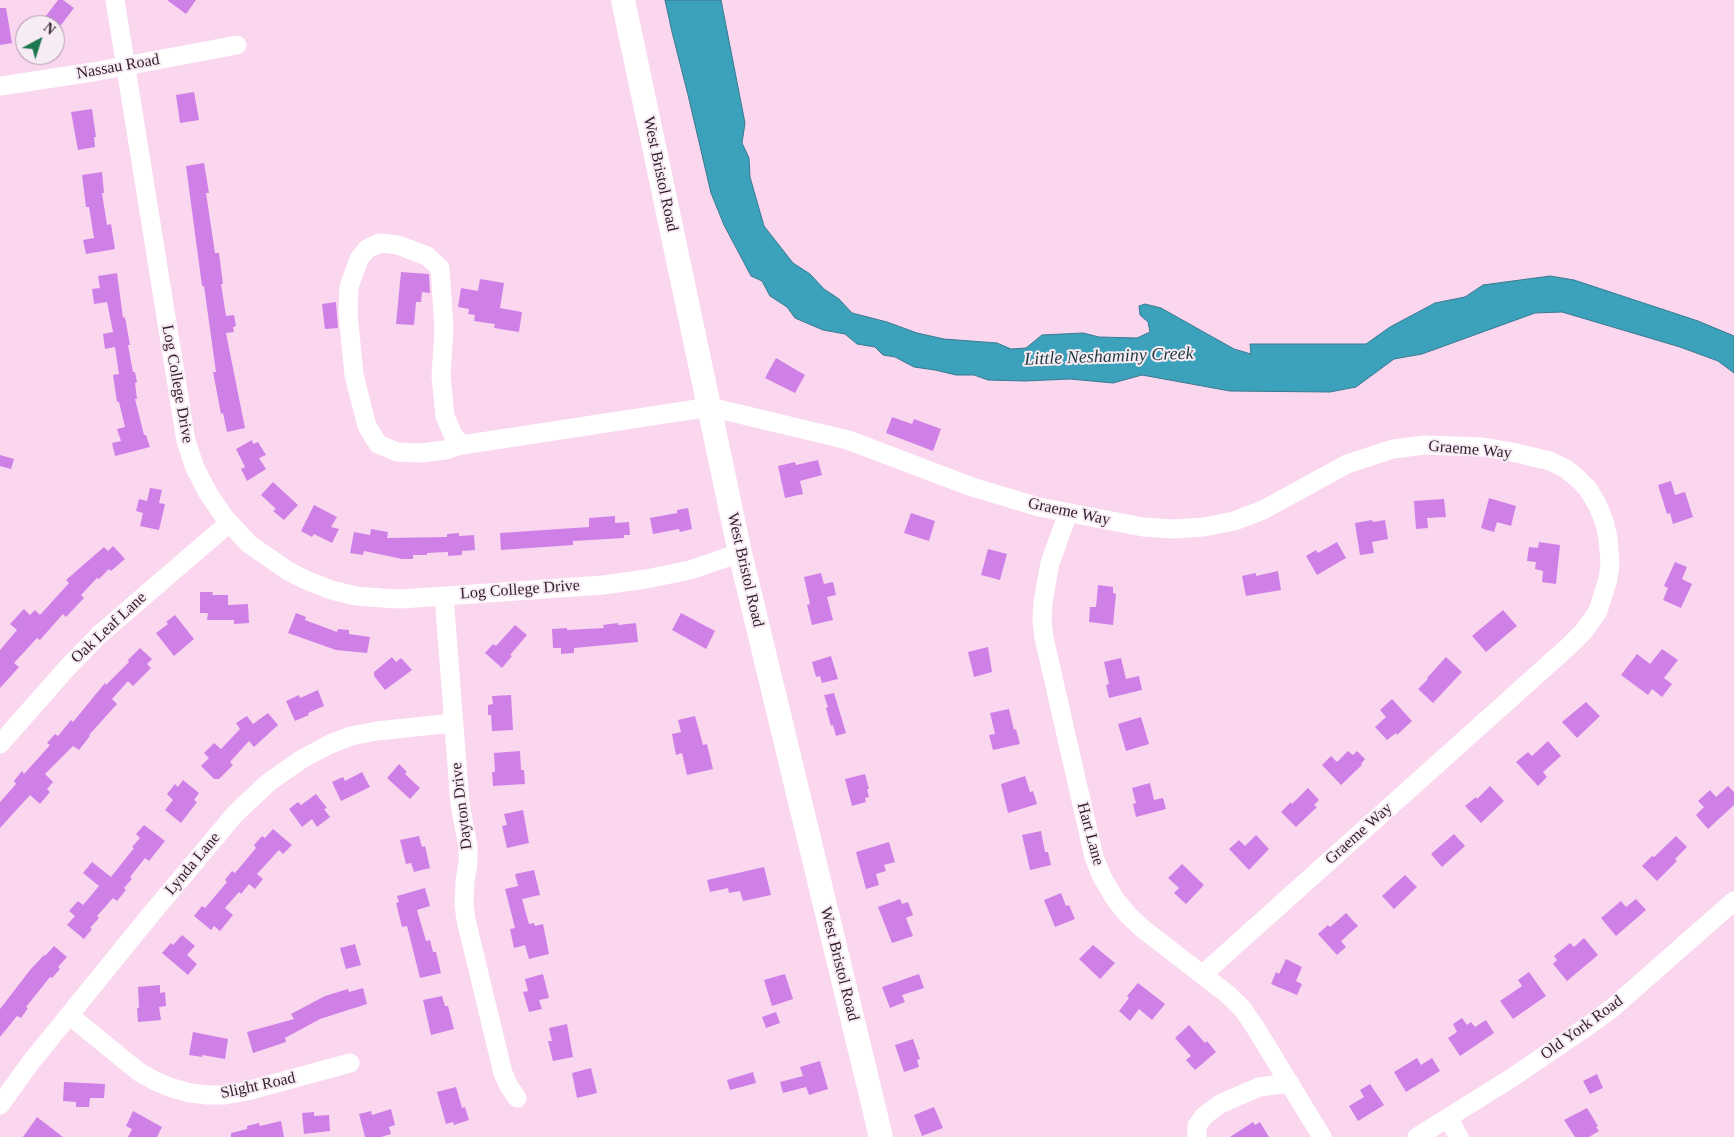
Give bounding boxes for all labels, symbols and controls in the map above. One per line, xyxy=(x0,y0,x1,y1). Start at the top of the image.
north arrow xyxy=(15,15,65,65)
text: N xyxy=(41,20,58,38)
street label: Nassau Road xyxy=(75,50,161,84)
street label: West Bristol Road xyxy=(638,115,682,233)
street label: Log College Drive xyxy=(157,323,197,445)
water label: Little Neshaminy Creek xyxy=(1024,343,1194,371)
street label: Graeme Way xyxy=(1428,437,1512,463)
street label: Graeme Way xyxy=(1026,494,1112,530)
street label: West Bristol Road xyxy=(722,511,768,629)
street label: Log College Drive xyxy=(459,576,581,604)
street label: Oak Leaf Lane xyxy=(67,588,151,668)
street label: Dayton Drive xyxy=(447,761,477,851)
street label: Graeme Way xyxy=(1322,799,1396,869)
street label: Hart Lane xyxy=(1072,800,1108,868)
street label: Lynda Lane xyxy=(161,829,225,899)
street label: West Bristol Road xyxy=(816,905,862,1023)
street label: Old York Road xyxy=(1537,992,1627,1064)
street label: Slight Road xyxy=(219,1069,297,1103)

